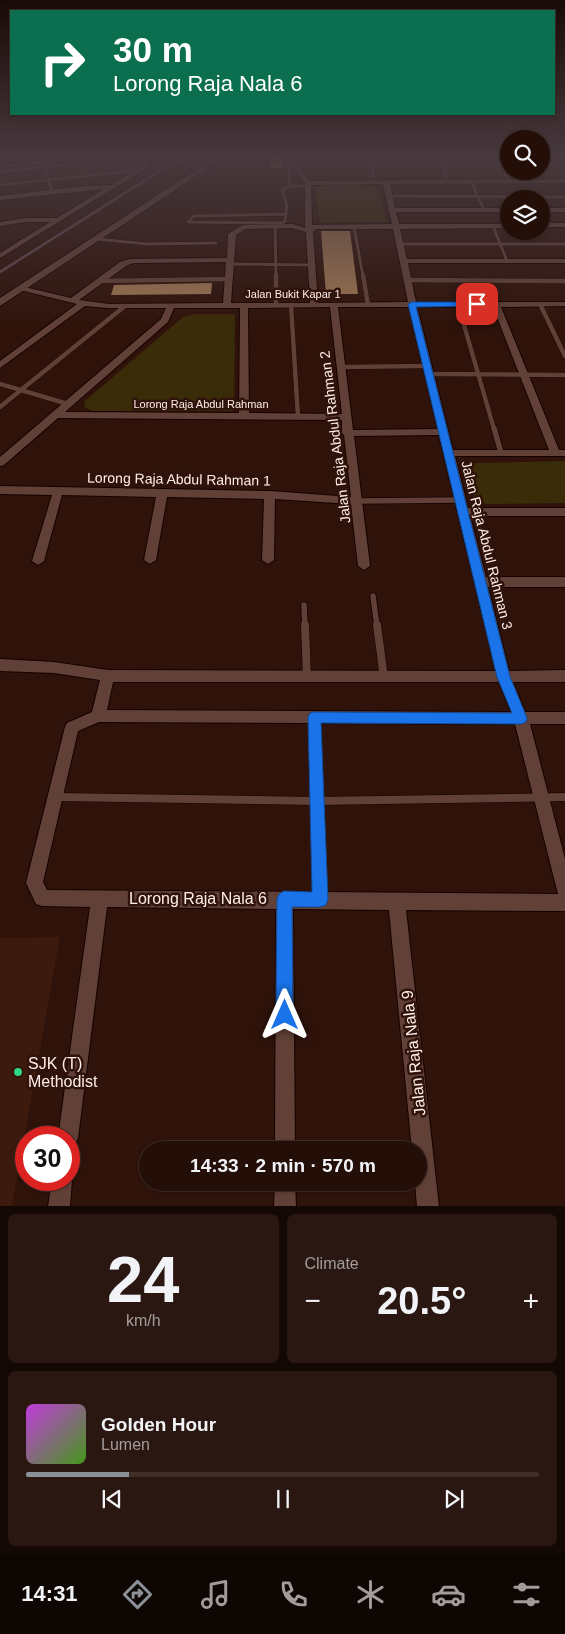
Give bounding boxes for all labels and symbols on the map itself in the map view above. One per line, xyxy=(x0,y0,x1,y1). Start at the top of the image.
pin xyxy=(456,283,498,325)
street label: Jalan Bukit Kapar 1 xyxy=(245,288,341,300)
street label: Jalan Raja Abdul Rahman 2 xyxy=(316,350,354,524)
street label: Lorong Raja Abdul Rahman xyxy=(133,398,269,410)
street label: Jalan Raja Abdul Rahman 3 xyxy=(458,459,516,631)
street label: Lorong Raja Abdul Rahman 1 xyxy=(87,469,271,489)
street label: Lorong Raja Nala 6 xyxy=(129,890,267,907)
position arrow xyxy=(258,988,310,1040)
street label: Jalan Raja Nala 9 xyxy=(398,989,429,1117)
place label: SJK (T) Methodist xyxy=(28,1055,98,1090)
marker: SJK (T) Methodist xyxy=(12,1066,24,1078)
speed limit sign: 30 xyxy=(15,1126,80,1191)

